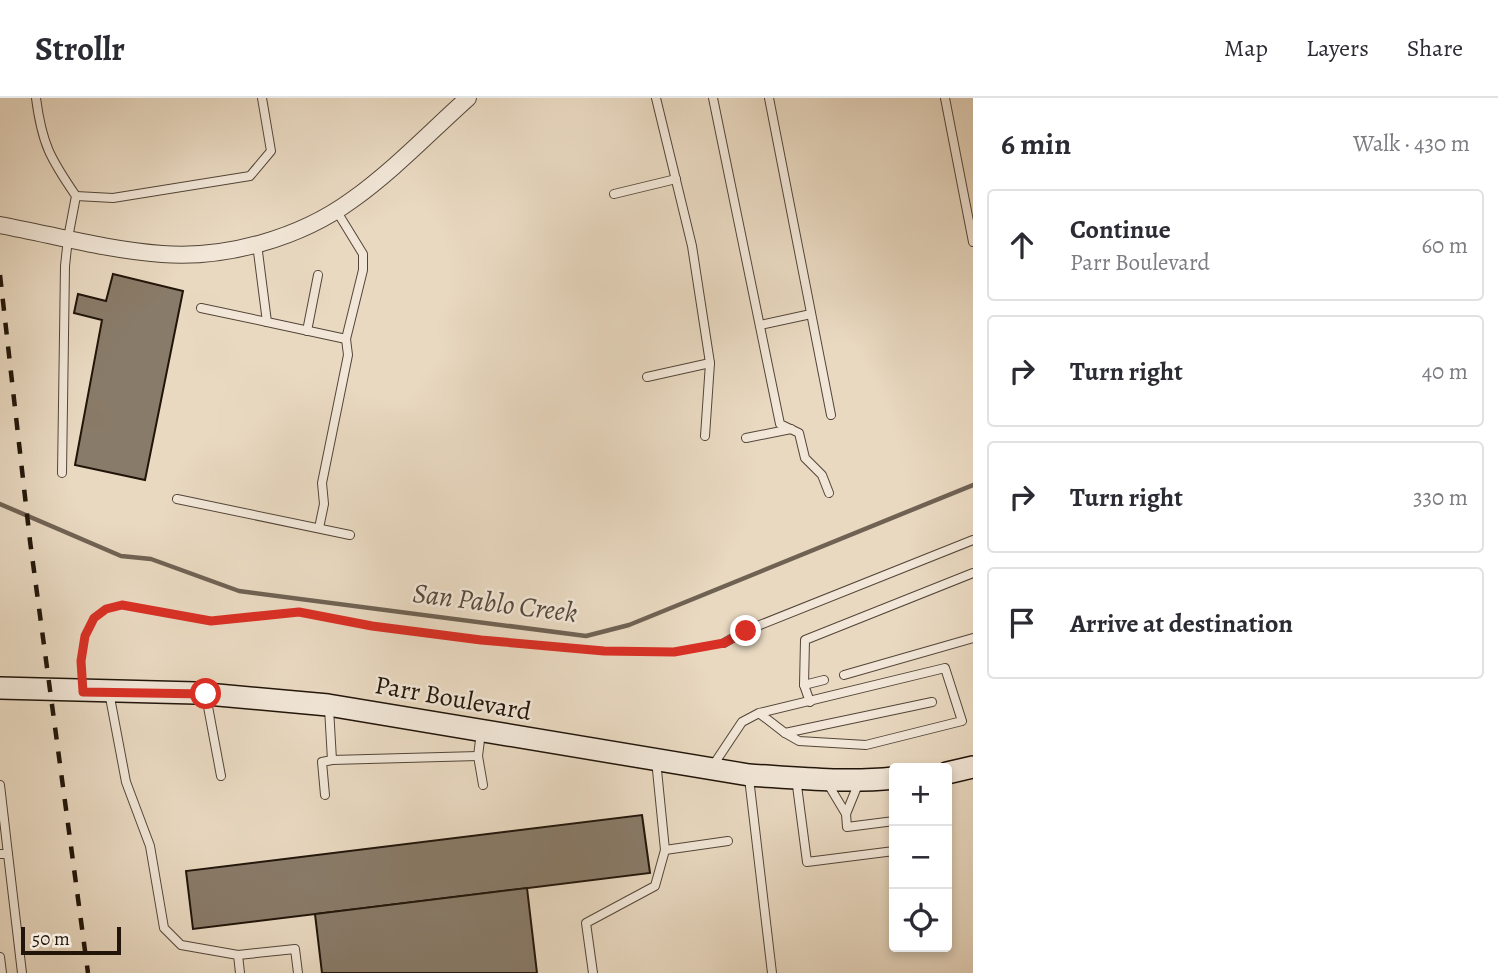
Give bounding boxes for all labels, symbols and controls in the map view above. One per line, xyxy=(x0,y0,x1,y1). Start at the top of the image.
text: Strollr xyxy=(35,26,125,71)
text: Map xyxy=(1224,32,1268,64)
text: Layers xyxy=(1306,32,1369,64)
text: Share xyxy=(1407,32,1463,64)
text: 6 min xyxy=(1001,124,1071,164)
text: Walk · 430 m xyxy=(1353,128,1470,159)
text: Continue xyxy=(1070,212,1171,247)
icon: ahead xyxy=(1003,226,1041,264)
text: 60 m xyxy=(1421,230,1468,261)
text: Parr Boulevard xyxy=(1070,247,1210,278)
icon: right xyxy=(1003,352,1041,390)
text: Turn right xyxy=(1070,354,1183,389)
text: 40 m xyxy=(1422,356,1468,387)
icon: right xyxy=(1003,478,1041,516)
text: Turn right xyxy=(1070,480,1183,515)
text: 330 m xyxy=(1413,482,1468,513)
water label: San Pablo Creek xyxy=(410,574,580,632)
icon: arrive xyxy=(1003,604,1041,642)
text: Arrive at destination xyxy=(1070,606,1293,641)
route end xyxy=(730,615,761,646)
street label: Parr Boulevard xyxy=(372,667,534,729)
route start xyxy=(190,678,221,709)
map controls xyxy=(889,763,952,952)
button: + xyxy=(889,763,952,826)
button: − xyxy=(889,826,952,889)
button: locate xyxy=(889,889,952,952)
scale bar xyxy=(21,924,121,956)
text: 50 m xyxy=(32,926,70,952)

